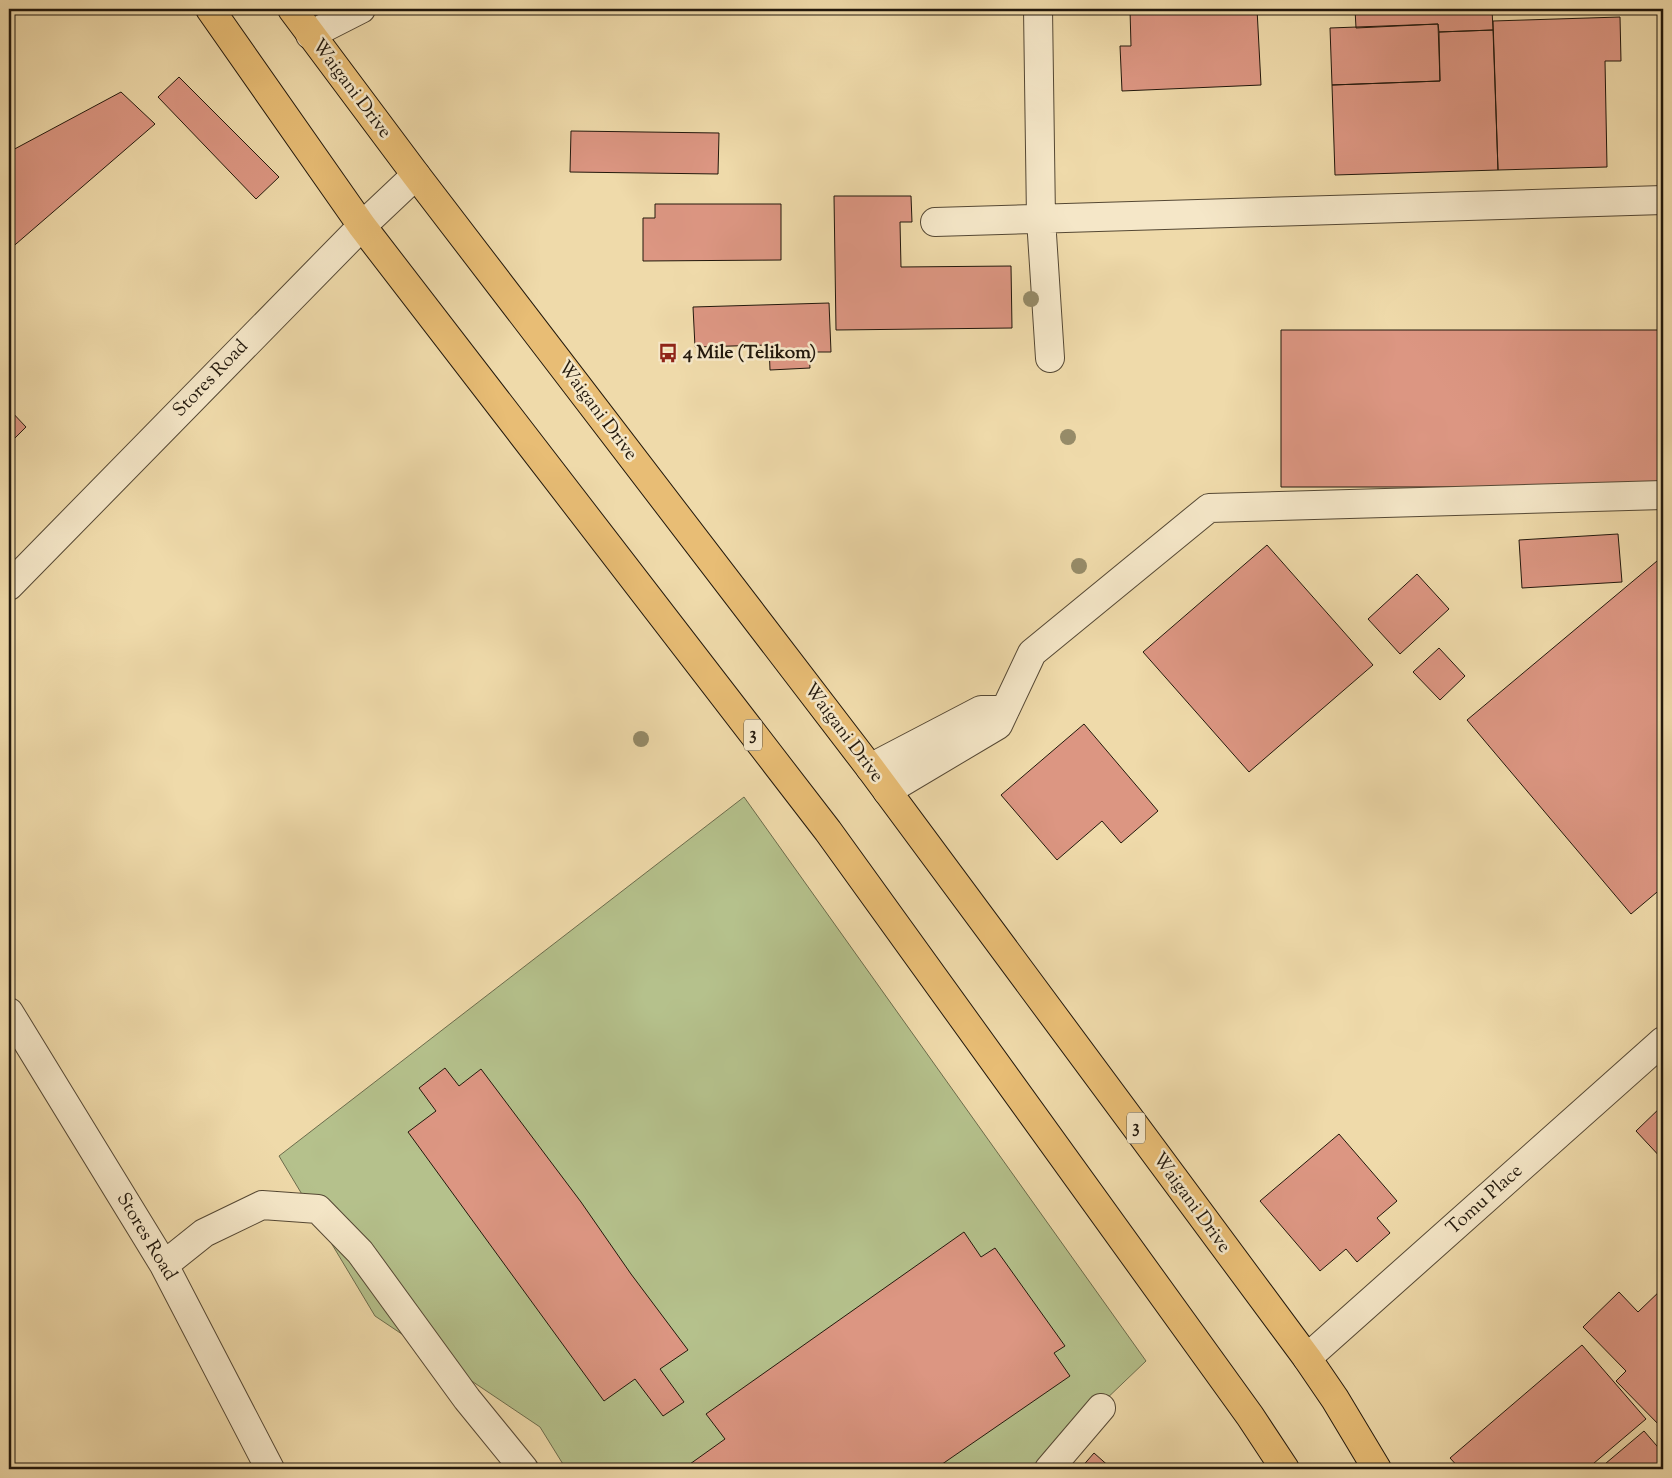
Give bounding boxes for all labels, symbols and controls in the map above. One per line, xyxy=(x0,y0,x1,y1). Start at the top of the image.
street label: Waigani Drive xyxy=(305,34,398,145)
street label: Stores Road xyxy=(167,334,255,424)
place label: 4 Mile (Telikom) xyxy=(682,340,816,367)
bus stop icon: 4 Mile (Telikom) xyxy=(657,342,679,364)
street label: Waigani Drive xyxy=(551,356,644,467)
street label: Waigani Drive xyxy=(797,678,890,789)
road number: 3 xyxy=(744,720,762,750)
road number: 3 xyxy=(1127,1112,1145,1144)
street label: Waigani Drive xyxy=(1145,1147,1237,1259)
street label: Tomu Place xyxy=(1441,1158,1529,1242)
street label: Stores Road xyxy=(109,1188,183,1286)

